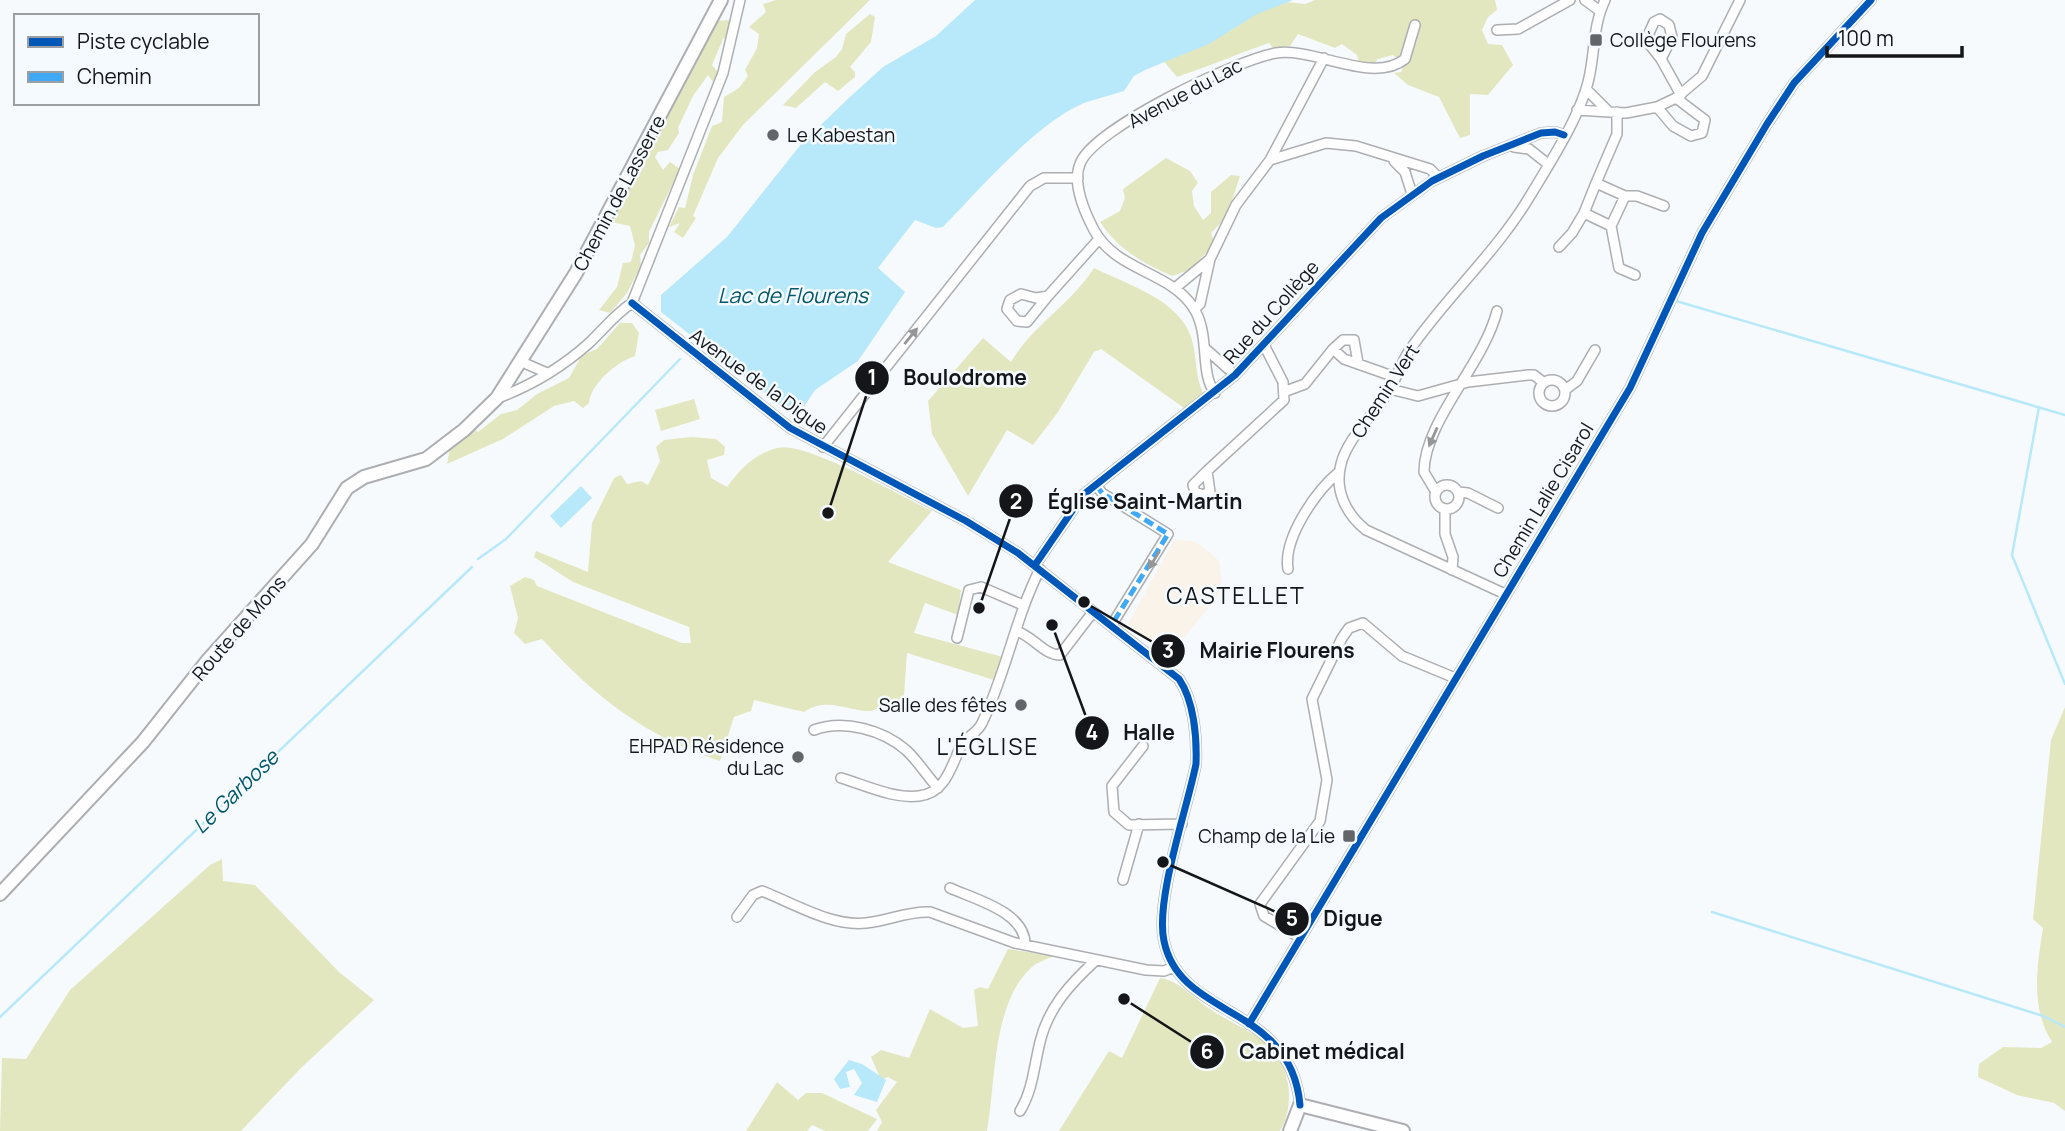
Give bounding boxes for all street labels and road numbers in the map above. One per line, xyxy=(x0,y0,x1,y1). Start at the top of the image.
street label: Avenue du Lac xyxy=(1123,52,1247,134)
street label: Chemin de Lasserre xyxy=(567,110,671,276)
street label: Rue du Collège xyxy=(1217,254,1325,370)
street label: Avenue de la Digue xyxy=(685,322,833,440)
street label: Chemin Vert xyxy=(1345,339,1425,443)
street label: Chemin Lalie Cisarol xyxy=(1486,418,1600,582)
street label: Route de Mons xyxy=(186,570,292,686)

